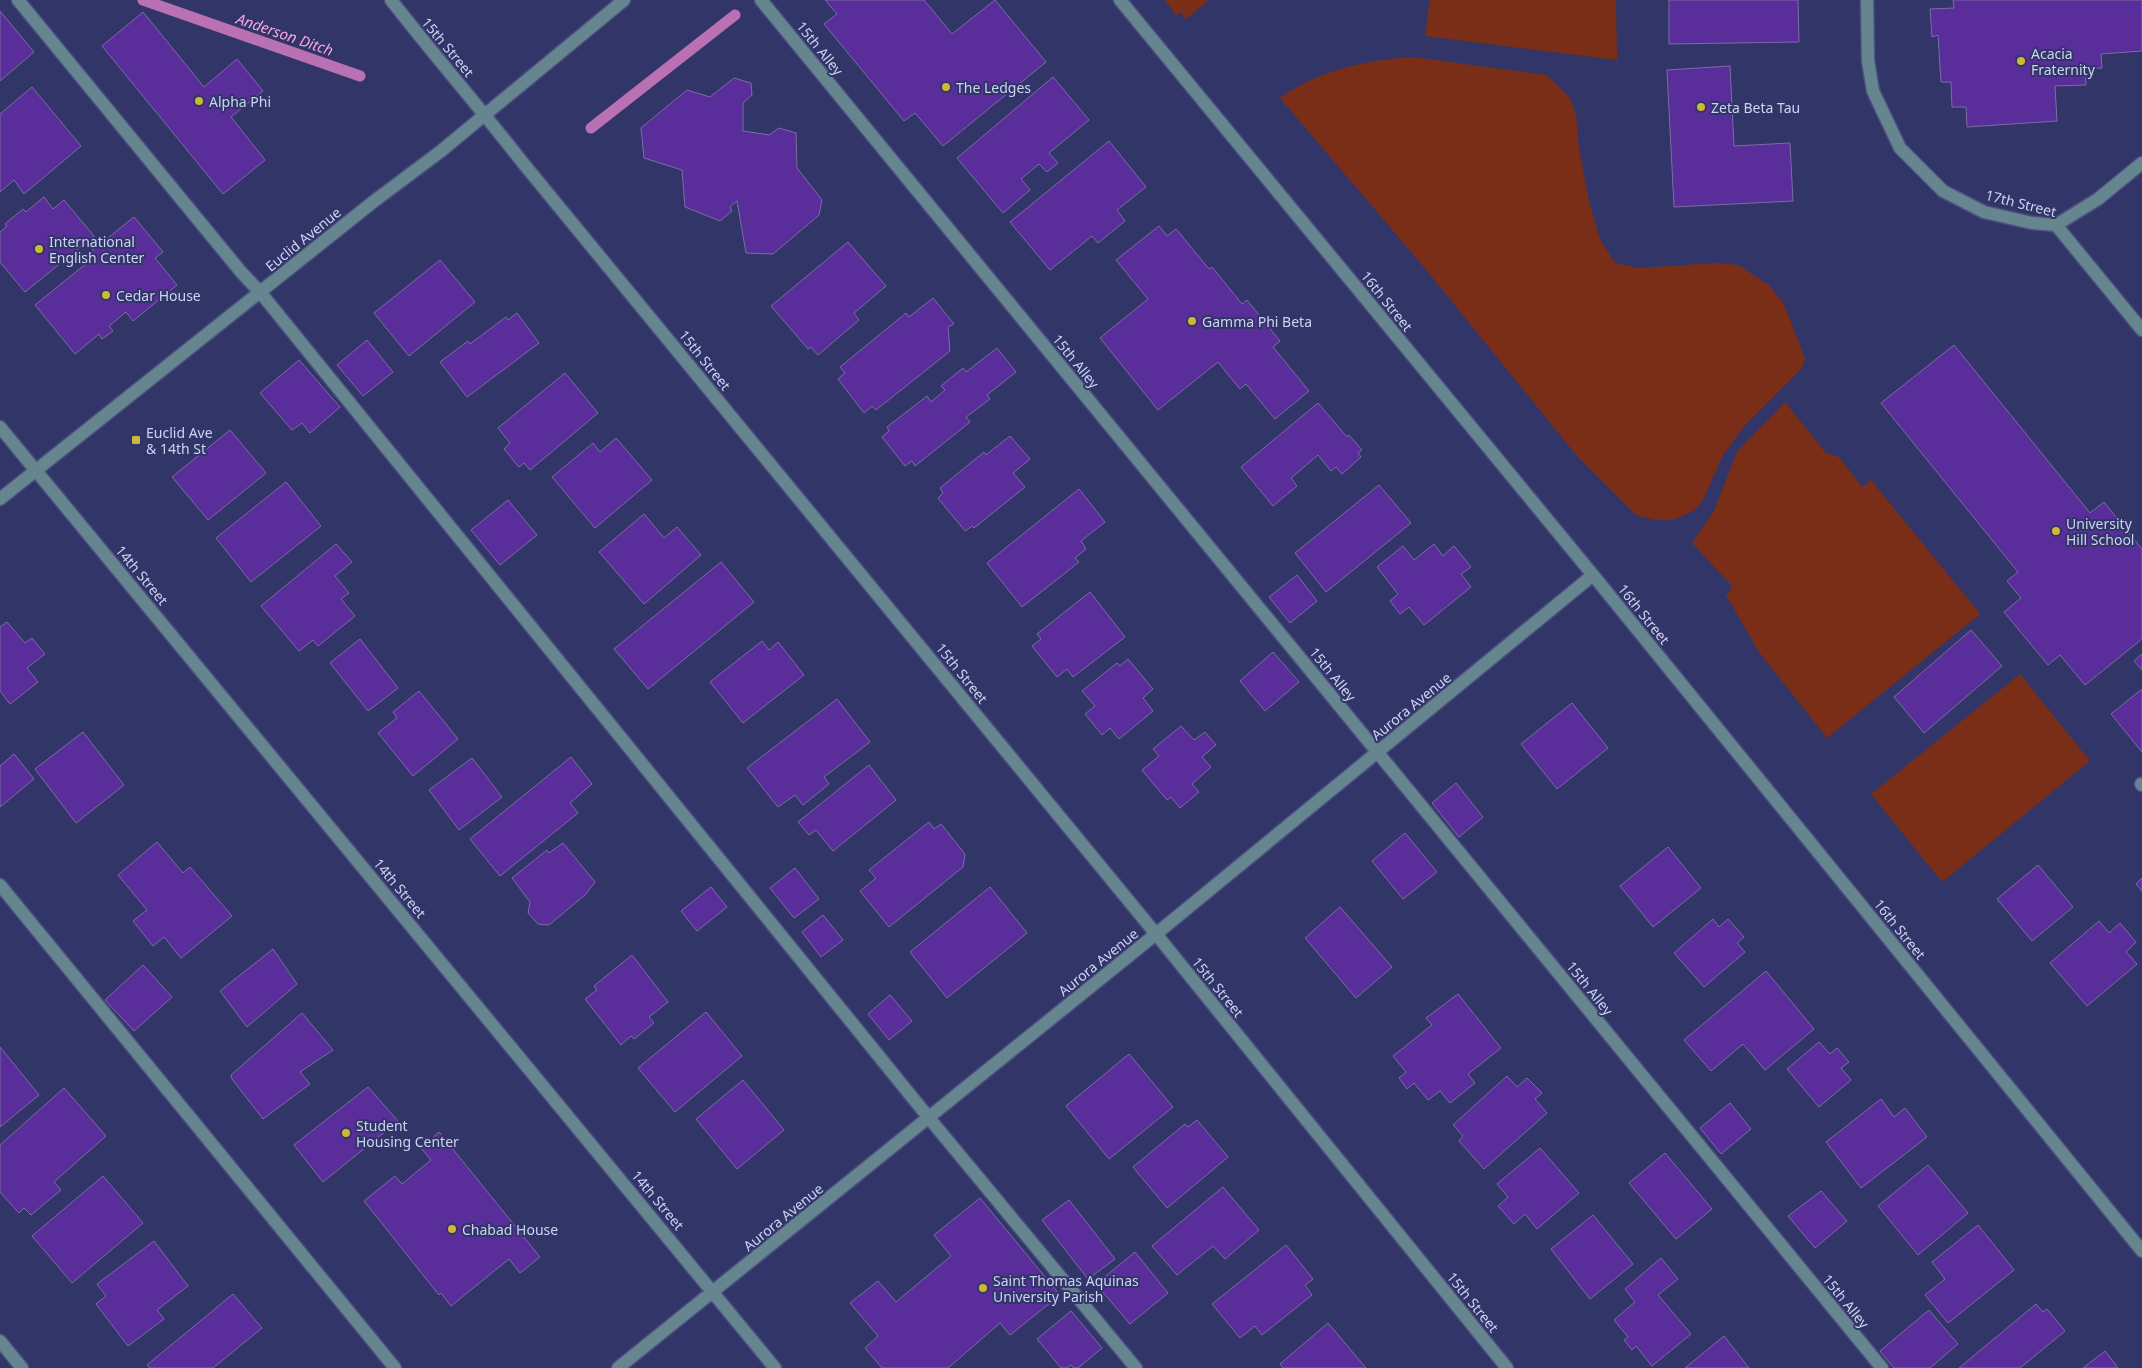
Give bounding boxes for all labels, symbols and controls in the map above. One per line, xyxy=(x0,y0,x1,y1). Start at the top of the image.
water label: Anderson Ditch xyxy=(233,8,336,60)
street label: 15th Street xyxy=(417,13,479,81)
street label: 15th Alley xyxy=(792,17,848,80)
place label: Acacia Fraternity xyxy=(2031,44,2096,79)
marker: Acacia Fraternity xyxy=(2015,55,2027,67)
place label: The Ledges xyxy=(956,78,1031,97)
marker: The Ledges xyxy=(940,81,952,93)
place label: Alpha Phi xyxy=(209,92,271,111)
marker: Alpha Phi xyxy=(193,95,205,107)
place label: Zeta Beta Tau xyxy=(1711,98,1800,117)
marker: Zeta Beta Tau xyxy=(1695,101,1707,113)
street label: 17th Street xyxy=(1984,185,2058,221)
street label: Euclid Avenue xyxy=(261,203,345,275)
place label: International English Center xyxy=(49,232,145,267)
marker: International English Center xyxy=(33,243,45,255)
street label: 16th Street xyxy=(1357,267,1417,335)
place label: Cedar House xyxy=(116,286,201,305)
marker: Cedar House xyxy=(100,289,112,301)
place label: Gamma Phi Beta xyxy=(1202,312,1312,331)
marker: Gamma Phi Beta xyxy=(1186,315,1198,327)
street label: 15th Street xyxy=(675,326,735,394)
street label: 15th Alley xyxy=(1048,330,1104,393)
place label: Euclid Ave & 14th St xyxy=(146,423,213,458)
marker: Euclid Ave & 14th St xyxy=(130,434,142,446)
place label: University Hill School xyxy=(2066,514,2134,549)
marker: University Hill School xyxy=(2050,525,2062,537)
street label: 14th Street xyxy=(111,541,173,609)
street label: 16th Street xyxy=(1614,580,1674,648)
street label: 15th Street xyxy=(932,639,992,707)
street label: 15th Alley xyxy=(1305,643,1361,706)
street label: Aurora Avenue xyxy=(1367,668,1455,744)
street label: 14th Street xyxy=(369,854,431,922)
street label: 16th Street xyxy=(1870,895,1930,963)
street label: Aurora Avenue xyxy=(1054,924,1142,1000)
street label: 15th Street xyxy=(1188,953,1248,1021)
street label: 15th Alley xyxy=(1562,957,1618,1020)
place label: Student Housing Center xyxy=(356,1116,459,1151)
marker: Student Housing Center xyxy=(340,1127,352,1139)
street label: 14th Street xyxy=(627,1166,689,1234)
street label: Aurora Avenue xyxy=(739,1179,827,1255)
place label: Chabad House xyxy=(462,1220,558,1239)
marker: Chabad House xyxy=(446,1223,458,1235)
street label: 15th Street xyxy=(1443,1268,1503,1336)
street label: 15th Alley xyxy=(1818,1270,1874,1333)
place label: Saint Thomas Aquinas University Parish xyxy=(993,1271,1139,1306)
marker: Saint Thomas Aquinas University Parish xyxy=(977,1282,989,1294)

